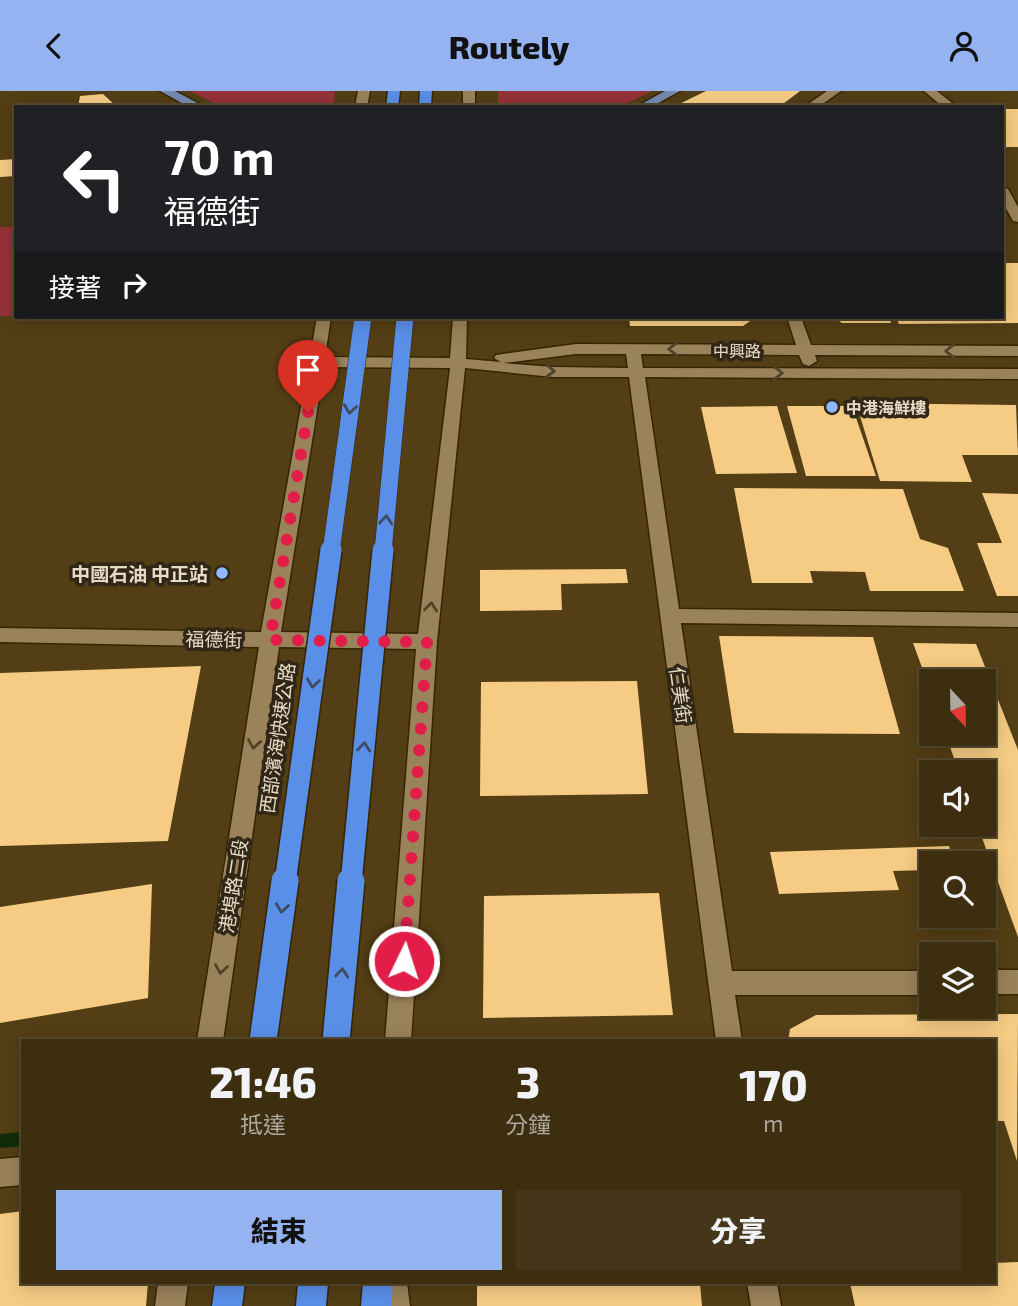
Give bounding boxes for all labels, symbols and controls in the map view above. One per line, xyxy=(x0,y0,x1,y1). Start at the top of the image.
icon: back xyxy=(35,27,73,65)
text: Routely xyxy=(449,27,569,65)
icon: person xyxy=(945,27,983,65)
text: 70 m xyxy=(164,126,275,185)
icon: left xyxy=(49,133,140,224)
text: 福德街 xyxy=(164,191,260,229)
icon: right xyxy=(115,266,153,304)
text: 接著 xyxy=(49,271,101,302)
pin xyxy=(278,340,338,412)
one-way arrow xyxy=(668,341,678,357)
street label: 中興路 xyxy=(713,341,761,360)
one-way arrow xyxy=(944,343,955,358)
icon: arrive xyxy=(289,351,327,389)
one-way arrow xyxy=(545,363,556,378)
one-way arrow xyxy=(773,365,783,381)
place label: 中港海鮮樓 xyxy=(846,398,926,417)
marker: 中港海鮮樓 xyxy=(824,399,840,415)
one-way arrow xyxy=(343,403,358,414)
one-way arrow xyxy=(378,515,393,526)
place label: 中國石油 中正站 xyxy=(71,562,208,585)
marker: 中國石油 中正站 xyxy=(214,565,230,581)
one-way arrow xyxy=(423,601,438,612)
street label: 福德街 xyxy=(185,627,243,651)
street label: 西部濱海快速公路 xyxy=(255,661,299,815)
street label: 仁美街 xyxy=(666,665,696,725)
north arrow xyxy=(919,669,996,745)
map controls xyxy=(919,669,996,1019)
one-way arrow xyxy=(305,677,320,688)
one-way arrow xyxy=(247,738,262,750)
one-way arrow xyxy=(356,741,371,752)
button: sound xyxy=(919,760,996,837)
street label: 港埠路二段 xyxy=(214,837,252,935)
button: search xyxy=(919,851,996,928)
one-way arrow xyxy=(274,902,289,914)
position arrow xyxy=(367,924,441,998)
button: layers xyxy=(919,942,996,1019)
one-way arrow xyxy=(213,963,228,975)
one-way arrow xyxy=(335,968,350,979)
text: 21:46 xyxy=(209,1056,317,1106)
text: 3 xyxy=(516,1056,540,1106)
text: 170 xyxy=(739,1059,808,1109)
text: m xyxy=(763,1109,784,1137)
text: 抵達 xyxy=(240,1110,286,1138)
text: 分鐘 xyxy=(505,1110,551,1138)
button: 結束 xyxy=(56,1190,502,1270)
button: 分享 xyxy=(516,1190,961,1270)

